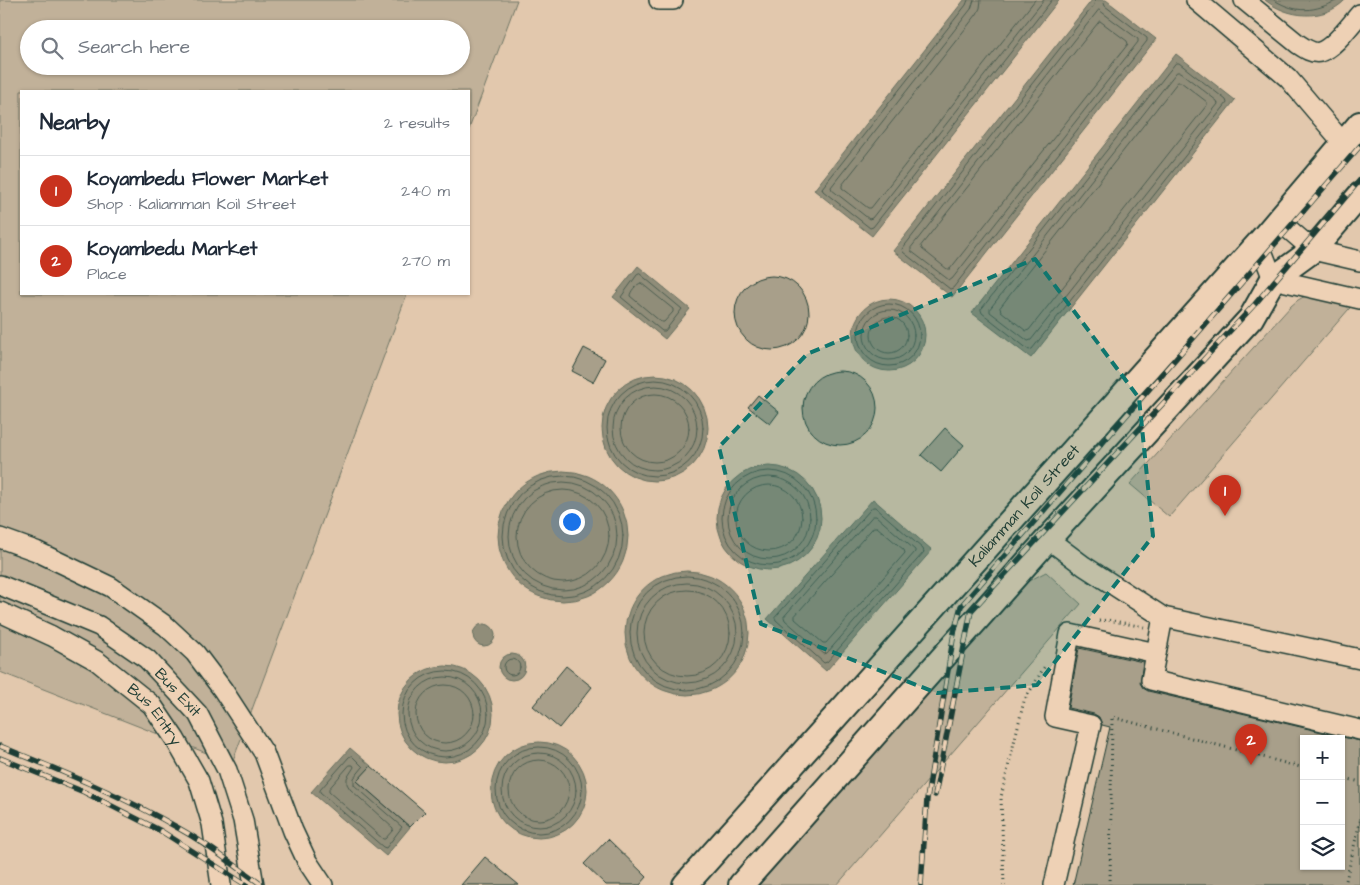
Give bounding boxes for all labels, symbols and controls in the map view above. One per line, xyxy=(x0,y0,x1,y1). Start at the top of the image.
search box xyxy=(20,20,470,75)
icon: search xyxy=(38,34,66,62)
text: Search here xyxy=(78,34,190,61)
text: Nearby xyxy=(40,108,110,137)
text: 2 results xyxy=(384,112,450,134)
text: Koyambedu Flower Market xyxy=(87,166,328,193)
text: 1 xyxy=(55,180,57,202)
text: 240 m xyxy=(401,180,450,202)
text: Shop · Kaliamman Koil Street xyxy=(87,193,296,215)
text: Koyambedu Market xyxy=(87,236,258,263)
text: 2 xyxy=(51,250,61,272)
text: 270 m xyxy=(402,250,450,272)
text: Place xyxy=(87,263,127,285)
street label: Kaliamman Koil Street xyxy=(963,439,1085,572)
pin: 1 xyxy=(1209,475,1241,516)
your location xyxy=(559,509,585,535)
street label: Bus Exit xyxy=(150,663,207,722)
street label: Bus Entry xyxy=(123,678,187,750)
pin: 2 xyxy=(1235,724,1267,765)
map controls xyxy=(1300,735,1345,870)
button: + xyxy=(1300,735,1345,780)
button: − xyxy=(1300,780,1345,825)
button: layers xyxy=(1300,825,1345,870)

